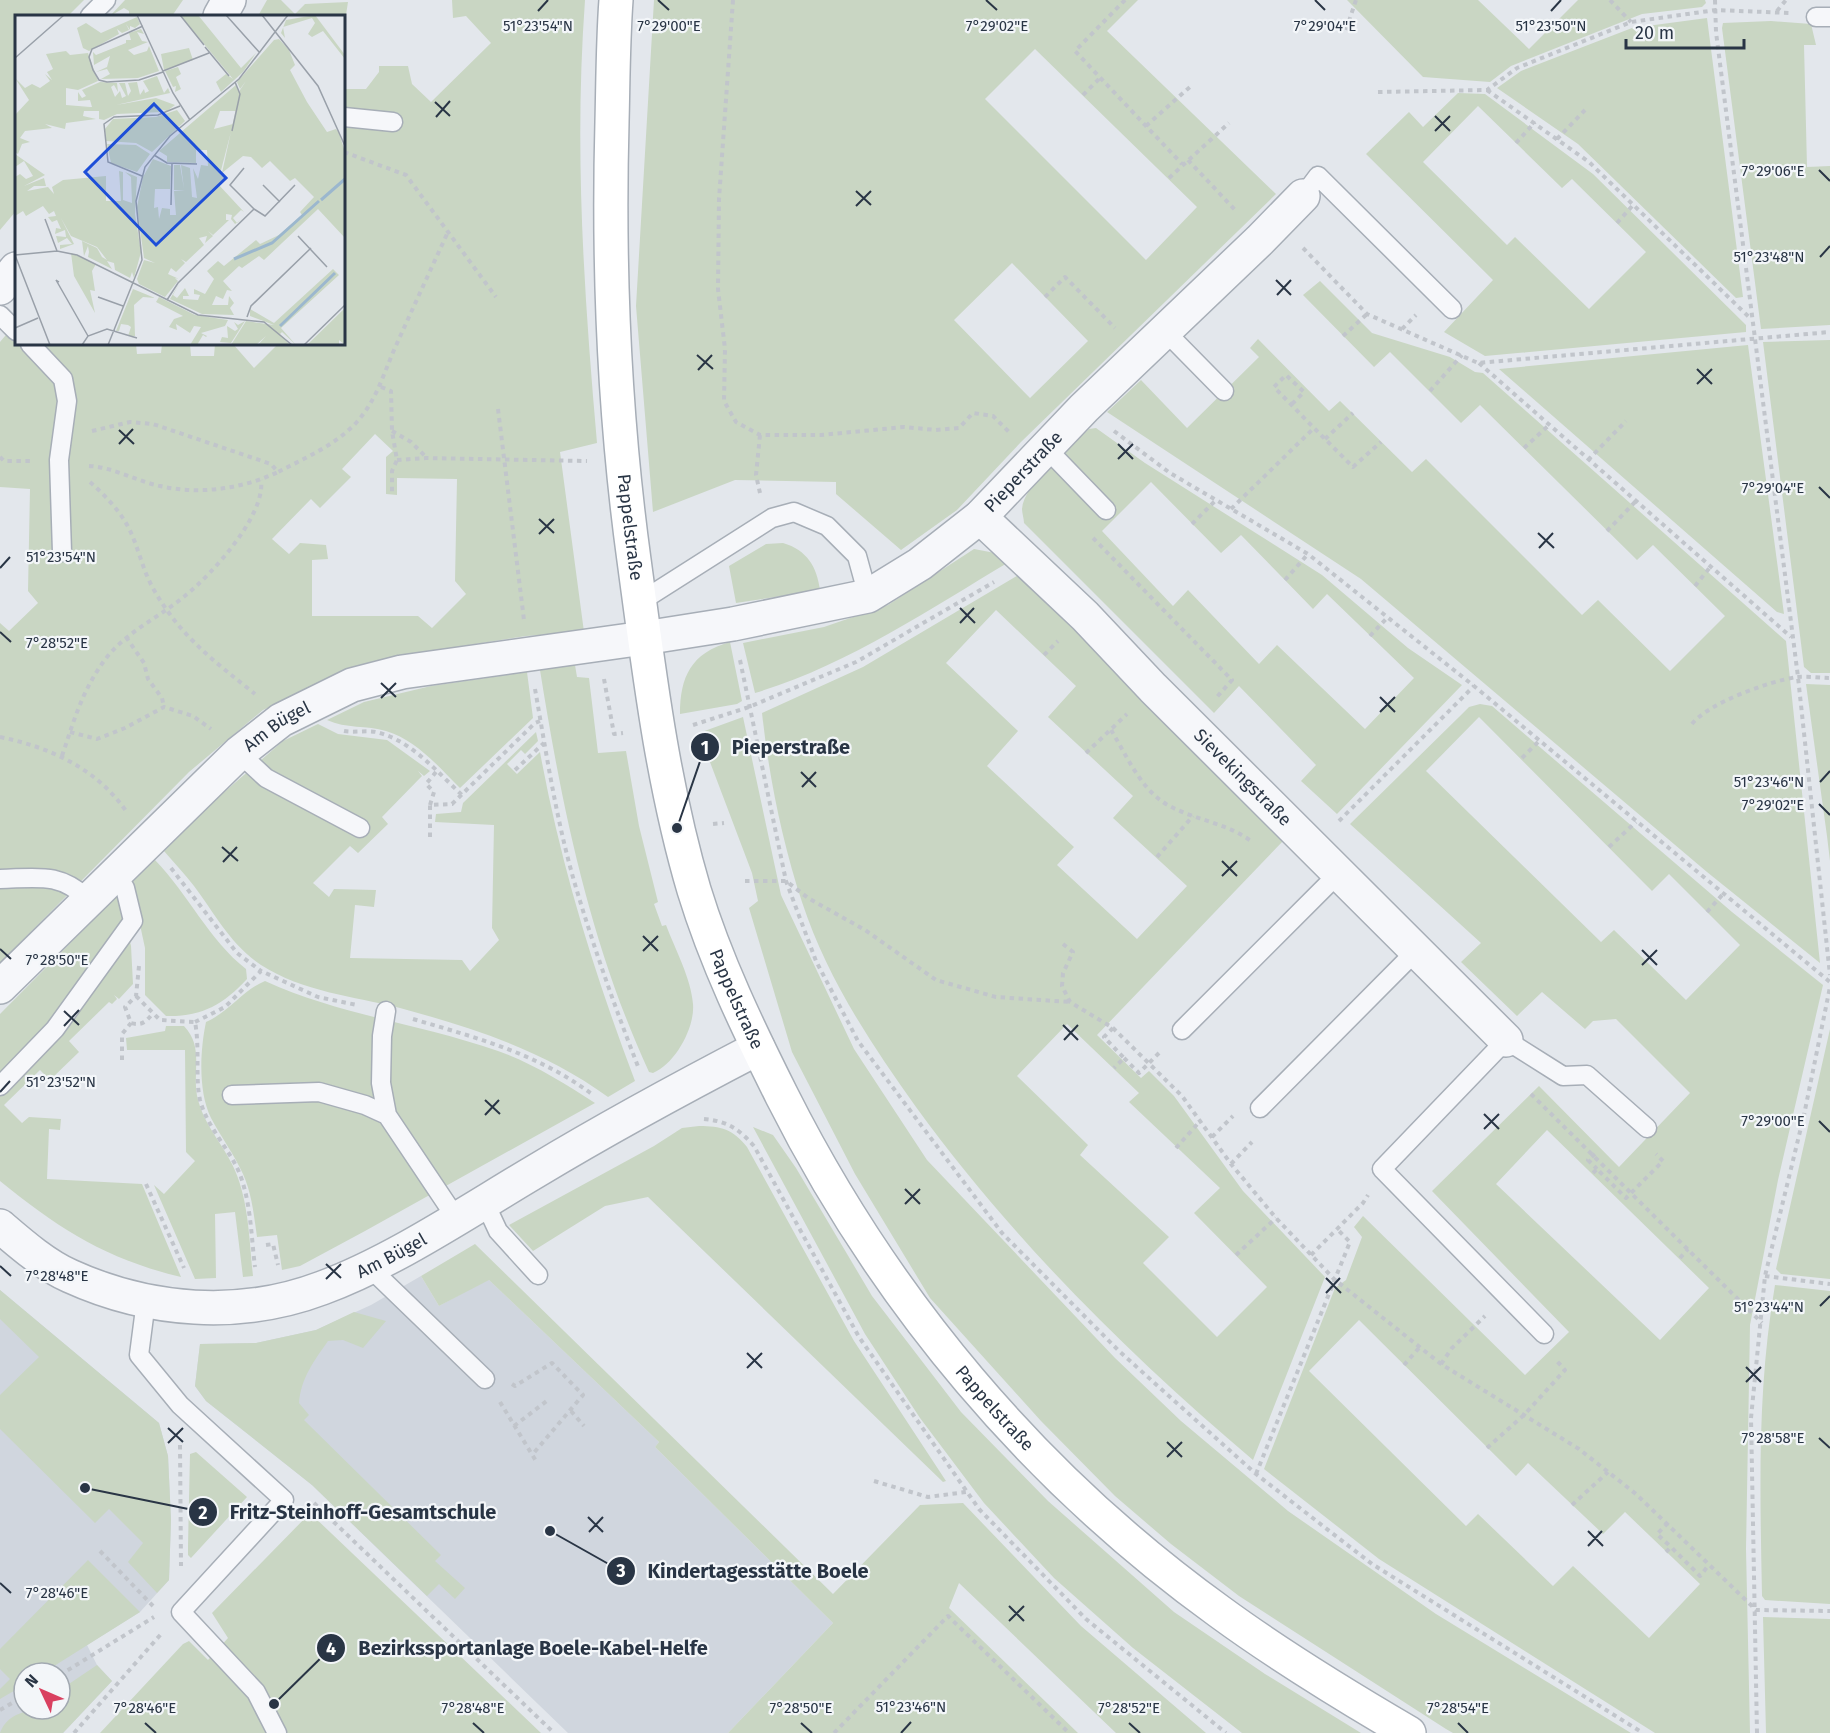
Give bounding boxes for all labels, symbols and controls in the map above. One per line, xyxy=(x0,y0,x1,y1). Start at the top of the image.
scale bar xyxy=(1626,12,1744,50)
inset map xyxy=(15,15,345,345)
text: 51°23'54"N xyxy=(503,17,573,35)
text: 7°29'00"E xyxy=(637,17,701,35)
text: 7°29'02"E xyxy=(966,17,1028,35)
text: 7°29'04"E xyxy=(1294,17,1356,35)
text: 51°23'50"N xyxy=(1515,17,1587,35)
text: 20 m xyxy=(1635,22,1674,44)
text: 7°29'06"E xyxy=(1741,162,1805,180)
text: 51°23'48"N xyxy=(1734,248,1804,266)
street label: Pieperstraße xyxy=(979,426,1067,517)
street label: Pappelstraße xyxy=(613,473,648,582)
text: 7°29'04"E xyxy=(1742,479,1804,497)
text: 51°23'54"N xyxy=(26,548,96,566)
text: 7°28'52"E xyxy=(26,634,88,652)
street label: Am Bügel xyxy=(239,696,314,756)
street label: Sievekingstraße xyxy=(1189,724,1296,831)
callout: Pieperstraße xyxy=(690,728,862,766)
text: Pieperstraße xyxy=(732,735,850,759)
text: 1 xyxy=(701,737,709,759)
text: 51°23'46"N xyxy=(1734,773,1804,791)
text: 7°29'02"E xyxy=(1742,796,1804,814)
street label: Pappelstraße xyxy=(705,946,768,1053)
text: 7°28'50"E xyxy=(25,951,89,969)
text: 51°23'52"N xyxy=(26,1073,96,1091)
text: 7°29'00"E xyxy=(1741,1112,1805,1130)
street label: Am Bügel xyxy=(353,1228,431,1283)
text: 7°28'48"E xyxy=(26,1267,88,1285)
text: 51°23'44"N xyxy=(1734,1298,1804,1316)
street label: Pappelstraße xyxy=(951,1361,1039,1455)
text: 7°28'58"E xyxy=(1742,1429,1804,1447)
callout: Fritz-Steinhoff-Gesamtschule xyxy=(188,1493,509,1531)
text: Fritz-Steinhoff-Gesamtschule xyxy=(230,1500,496,1524)
text: 2 xyxy=(198,1502,208,1524)
callout: Kindertagesstätte Boele xyxy=(606,1552,881,1590)
text: Kindertagesstätte Boele xyxy=(647,1559,869,1583)
text: 3 xyxy=(615,1560,626,1582)
text: 7°28'46"E xyxy=(26,1584,88,1602)
callout: Bezirkssportanlage Boele-Kabel-Helfe xyxy=(316,1629,719,1667)
text: Bezirkssportanlage Boele-Kabel-Helfe xyxy=(358,1636,708,1660)
text: 4 xyxy=(326,1638,336,1660)
north arrow xyxy=(12,1661,72,1721)
text: N xyxy=(21,1671,42,1691)
text: 51°23'46"N xyxy=(876,1698,946,1716)
text: 7°28'46"E xyxy=(114,1699,176,1717)
text: 7°28'48"E xyxy=(442,1699,504,1717)
text: 7°28'50"E xyxy=(769,1699,833,1717)
text: 7°28'52"E xyxy=(1098,1699,1160,1717)
text: 7°28'54"E xyxy=(1427,1699,1489,1717)

